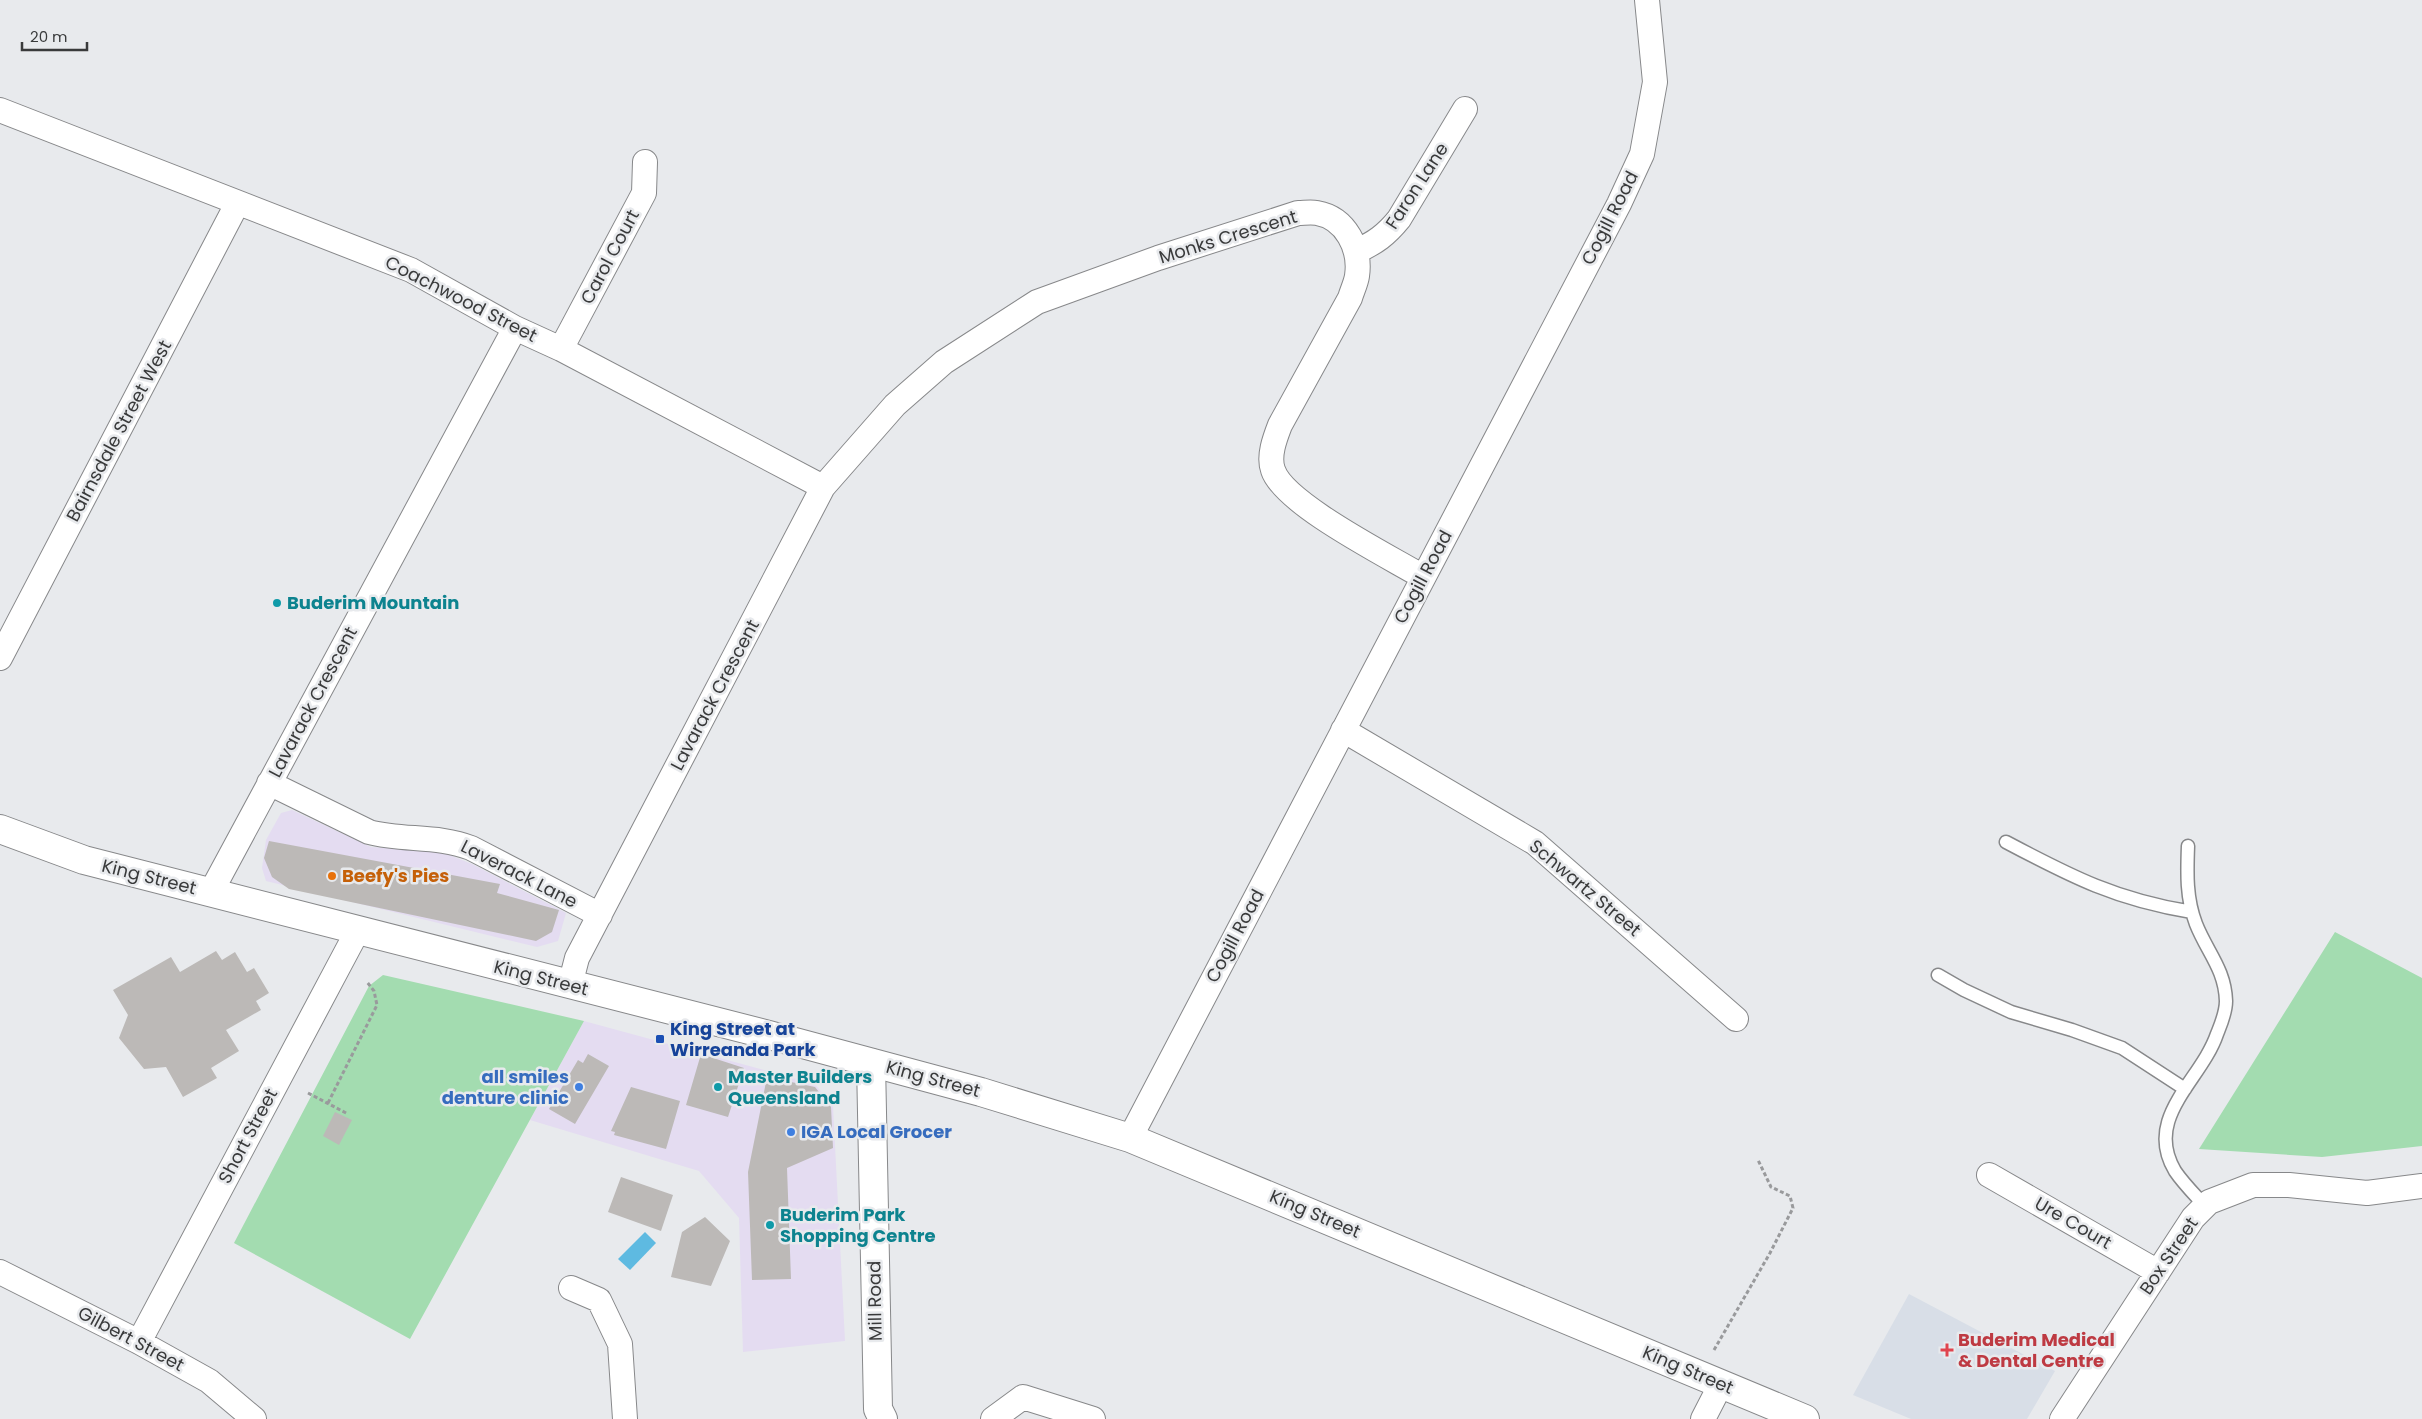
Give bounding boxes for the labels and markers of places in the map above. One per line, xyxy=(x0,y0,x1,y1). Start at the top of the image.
place label: Buderim Mountain xyxy=(287,590,459,615)
marker: Buderim Mountain xyxy=(271,597,283,609)
place label: Beefy's Pies xyxy=(342,863,449,888)
marker: Beefy's Pies xyxy=(326,870,338,882)
place label: King Street at Wirreanda Park xyxy=(670,1016,817,1062)
marker: King Street at Wirreanda Park xyxy=(654,1033,666,1045)
place label: all smiles denture clinic xyxy=(442,1064,569,1110)
place label: Master Builders Queensland xyxy=(728,1064,872,1110)
marker: all smiles denture clinic xyxy=(573,1081,585,1093)
marker: Master Builders Queensland xyxy=(712,1081,724,1093)
place label: IGA Local Grocer xyxy=(801,1119,952,1144)
marker: IGA Local Grocer xyxy=(785,1126,797,1138)
place label: Buderim Park Shopping Centre xyxy=(780,1202,936,1248)
marker: Buderim Park Shopping Centre xyxy=(764,1219,776,1231)
place label: Buderim Medical & Dental Centre xyxy=(1958,1327,2115,1373)
marker: Buderim Medical & Dental Centre xyxy=(1940,1343,1954,1357)

